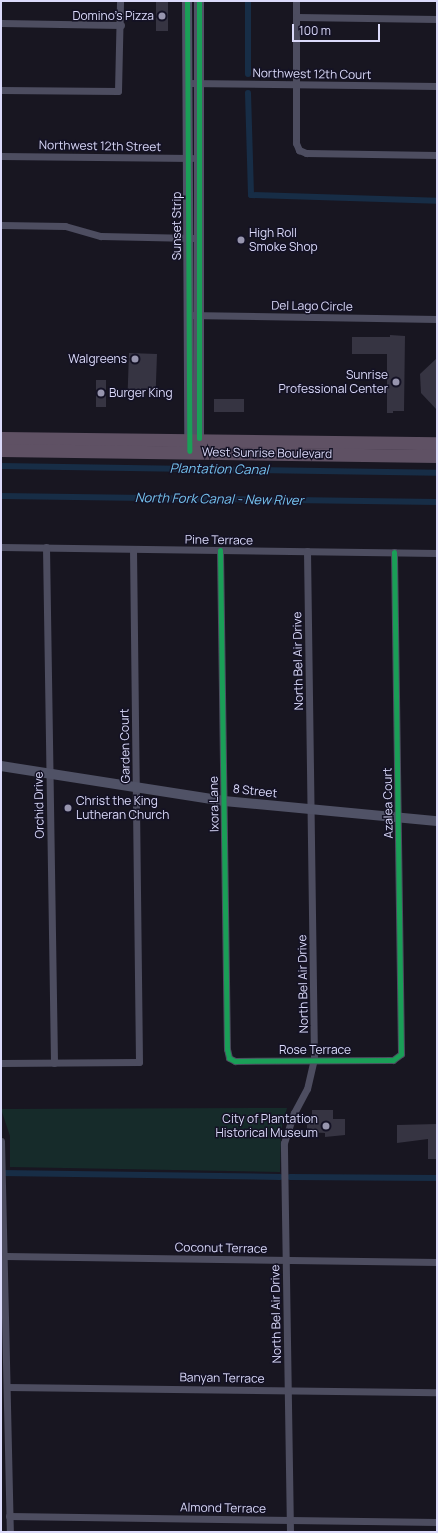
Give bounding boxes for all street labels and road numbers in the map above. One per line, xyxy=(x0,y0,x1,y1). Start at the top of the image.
street label: Northwest 12th Court xyxy=(252,66,372,82)
street label: Northwest 12th Street xyxy=(39,138,161,154)
street label: Sunset Strip xyxy=(170,192,184,260)
street label: Del Lago Circle xyxy=(271,298,353,314)
street label: West Sunrise Boulevard xyxy=(202,445,332,461)
street label: Pine Terrace xyxy=(185,532,253,548)
street label: North Bel Air Drive xyxy=(290,612,306,710)
street label: Garden Court xyxy=(117,709,133,783)
street label: Azalea Court xyxy=(380,767,396,839)
street label: Orchid Drive xyxy=(31,771,47,839)
street label: Ixora Lane xyxy=(206,776,222,832)
street label: 8 Street xyxy=(232,782,278,800)
street label: North Bel Air Drive xyxy=(295,935,311,1033)
street label: Rose Terrace xyxy=(279,1043,351,1057)
street label: Coconut Terrace xyxy=(175,1240,267,1256)
street label: North Bel Air Drive xyxy=(268,1265,284,1363)
street label: Banyan Terrace xyxy=(179,1370,265,1386)
street label: Almond Terrace xyxy=(180,1500,266,1516)

